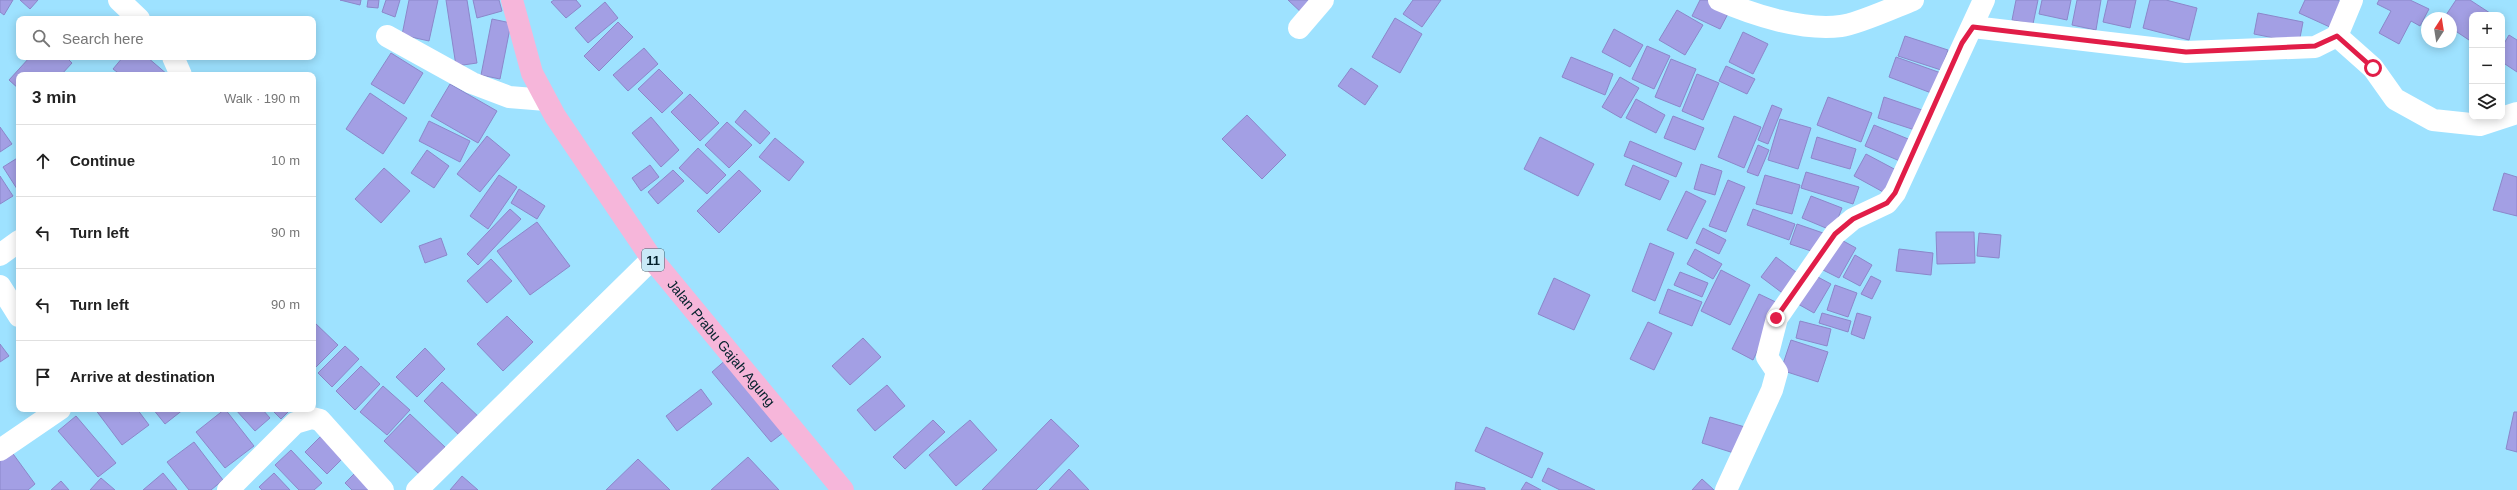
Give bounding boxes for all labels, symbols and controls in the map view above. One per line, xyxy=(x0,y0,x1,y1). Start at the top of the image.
north arrow xyxy=(2421,12,2457,48)
map controls xyxy=(2469,12,2505,120)
button: + xyxy=(2469,12,2505,48)
search box xyxy=(16,16,316,60)
icon: search xyxy=(30,27,52,49)
text: Search here xyxy=(62,30,144,47)
button: − xyxy=(2469,48,2505,84)
route start xyxy=(2364,59,2382,77)
button: layers xyxy=(2469,84,2505,120)
text: 3 min xyxy=(32,88,76,107)
text: Walk · 190 m xyxy=(224,91,300,106)
icon: ahead xyxy=(32,150,54,172)
text: Continue xyxy=(70,152,135,169)
text: 10 m xyxy=(271,153,300,168)
icon: left xyxy=(32,222,54,244)
text: Turn left xyxy=(70,224,129,241)
text: 90 m xyxy=(271,225,300,240)
road number: 11 xyxy=(642,249,664,271)
street label: Jalan Prabu Gajah Agung xyxy=(664,276,778,409)
icon: left xyxy=(32,294,54,316)
text: Turn left xyxy=(70,296,129,313)
text: 90 m xyxy=(271,297,300,312)
route end xyxy=(1767,309,1785,327)
icon: arrive xyxy=(32,366,54,388)
text: Arrive at destination xyxy=(70,368,215,385)

